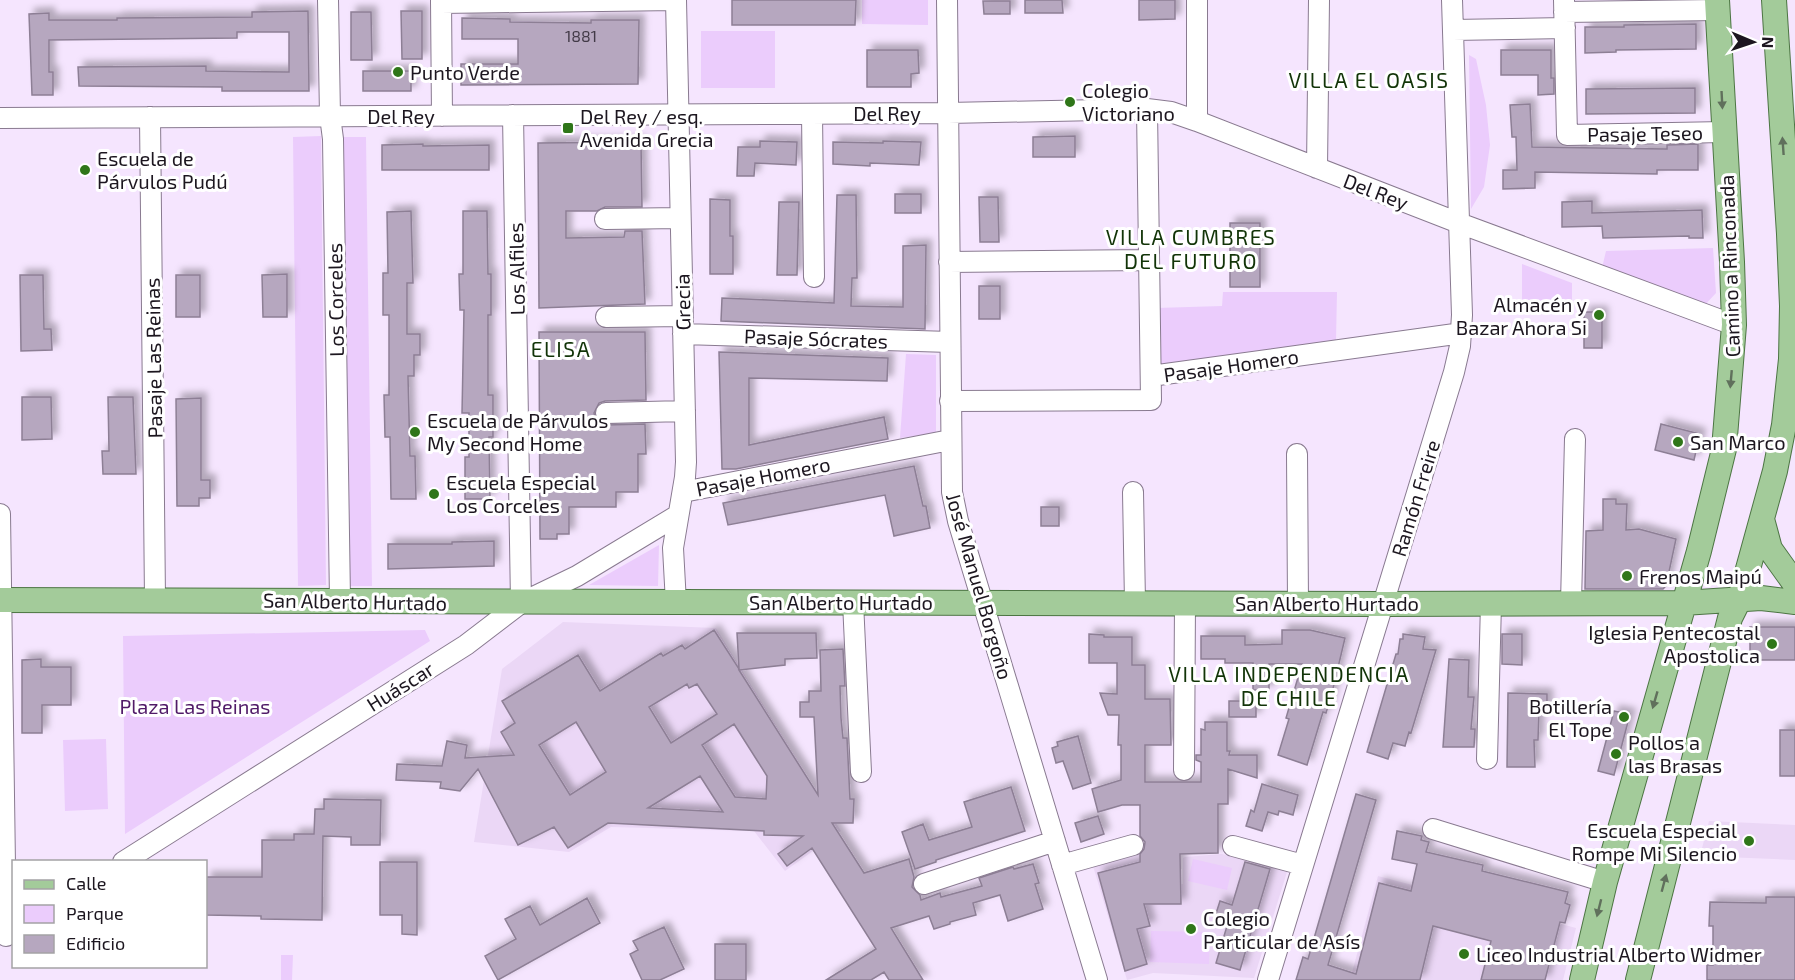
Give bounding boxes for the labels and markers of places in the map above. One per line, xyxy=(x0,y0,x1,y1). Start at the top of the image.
place label: Punto Verde xyxy=(410,60,520,84)
marker: Punto Verde xyxy=(391,65,405,79)
place label: Colegio Victoriano xyxy=(1082,78,1175,125)
marker: Colegio Victoriano xyxy=(1063,95,1077,109)
place label: Del Rey / esq. Avenida Grecia xyxy=(580,104,714,151)
marker: Del Rey / esq. Avenida Grecia xyxy=(561,121,575,135)
place label: Escuela de Párvulos Pudú xyxy=(97,146,228,193)
marker: Escuela de Párvulos Pudú xyxy=(78,163,92,177)
place label: Almacén y Bazar Ahora Si xyxy=(1456,292,1587,339)
marker: Almacén y Bazar Ahora Si xyxy=(1592,308,1606,322)
place label: Escuela de Párvulos My Second Home xyxy=(427,408,609,455)
marker: Escuela de Párvulos My Second Home xyxy=(408,425,422,439)
place label: San Marco xyxy=(1690,430,1786,454)
marker: San Marco xyxy=(1671,435,1685,449)
place label: Escuela Especial Los Corceles xyxy=(446,470,596,517)
marker: Escuela Especial Los Corceles xyxy=(427,487,441,501)
place label: Frenos Maipú xyxy=(1639,564,1762,588)
marker: Frenos Maipú xyxy=(1620,569,1634,583)
place label: Iglesia Pentecostal Apostolica xyxy=(1588,620,1760,667)
marker: Iglesia Pentecostal Apostolica xyxy=(1765,637,1779,651)
place label: Botillería El Tope xyxy=(1529,694,1612,741)
marker: Botillería El Tope xyxy=(1617,710,1631,724)
place label: Pollos a las Brasas xyxy=(1628,730,1722,777)
marker: Pollos a las Brasas xyxy=(1609,747,1623,761)
place label: Escuela Especial Rompe Mi Silencio xyxy=(1572,818,1737,865)
marker: Escuela Especial Rompe Mi Silencio xyxy=(1742,834,1756,848)
place label: Colegio Particular de Asís xyxy=(1203,906,1360,953)
marker: Colegio Particular de Asís xyxy=(1184,922,1198,936)
place label: Liceo Industrial Alberto Widmer xyxy=(1476,942,1762,966)
marker: Liceo Industrial Alberto Widmer xyxy=(1457,947,1471,961)

